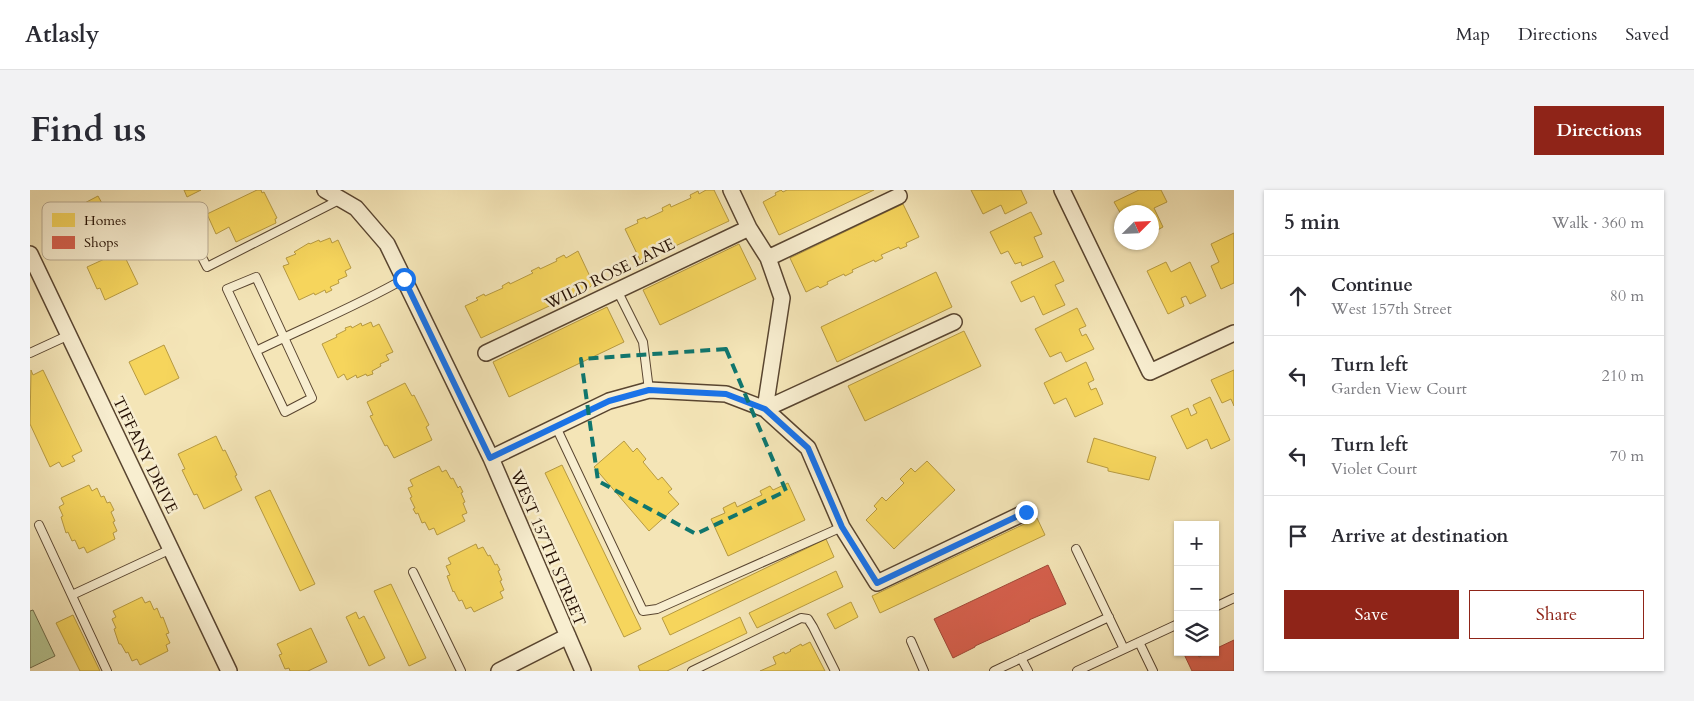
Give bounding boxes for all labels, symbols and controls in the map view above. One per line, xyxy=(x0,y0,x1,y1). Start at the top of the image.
text: Atlasly xyxy=(25,18,99,51)
text: Map xyxy=(1456,22,1490,47)
text: Directions xyxy=(1518,22,1597,47)
text: Saved xyxy=(1625,22,1669,47)
text: Find us xyxy=(30,106,146,154)
button: Directions xyxy=(1534,106,1664,155)
legend xyxy=(42,202,208,260)
north arrow xyxy=(1114,205,1159,250)
text: 5 min xyxy=(1284,208,1340,237)
text: Homes xyxy=(84,211,126,230)
text: Walk · 360 m xyxy=(1552,212,1644,234)
text: Shops xyxy=(84,233,119,252)
street label: WILD ROSE LANE xyxy=(541,233,679,315)
route start xyxy=(393,268,416,291)
text: Continue xyxy=(1331,272,1413,298)
icon: ahead xyxy=(1284,282,1312,310)
text: 80 m xyxy=(1610,285,1644,307)
text: West 157th Street xyxy=(1331,298,1452,320)
text: Turn left xyxy=(1331,352,1408,378)
icon: left xyxy=(1284,362,1312,390)
text: 210 m xyxy=(1602,365,1644,387)
text: Garden View Court xyxy=(1331,378,1467,400)
street label: TIFFANY DRIVE xyxy=(107,393,183,517)
text: Turn left xyxy=(1331,432,1408,458)
icon: left xyxy=(1284,442,1312,470)
text: 70 m xyxy=(1610,445,1644,467)
text: Violet Court xyxy=(1331,458,1417,480)
street label: WEST 157TH STREET xyxy=(505,466,591,630)
route end xyxy=(1015,501,1038,524)
map controls xyxy=(1174,521,1219,656)
button: + xyxy=(1174,521,1219,566)
icon: arrive xyxy=(1284,522,1312,550)
text: Arrive at destination xyxy=(1331,523,1508,549)
button: − xyxy=(1174,566,1219,611)
button: Save xyxy=(1284,590,1459,639)
button: Share xyxy=(1469,590,1644,639)
button: layers xyxy=(1174,611,1219,656)

